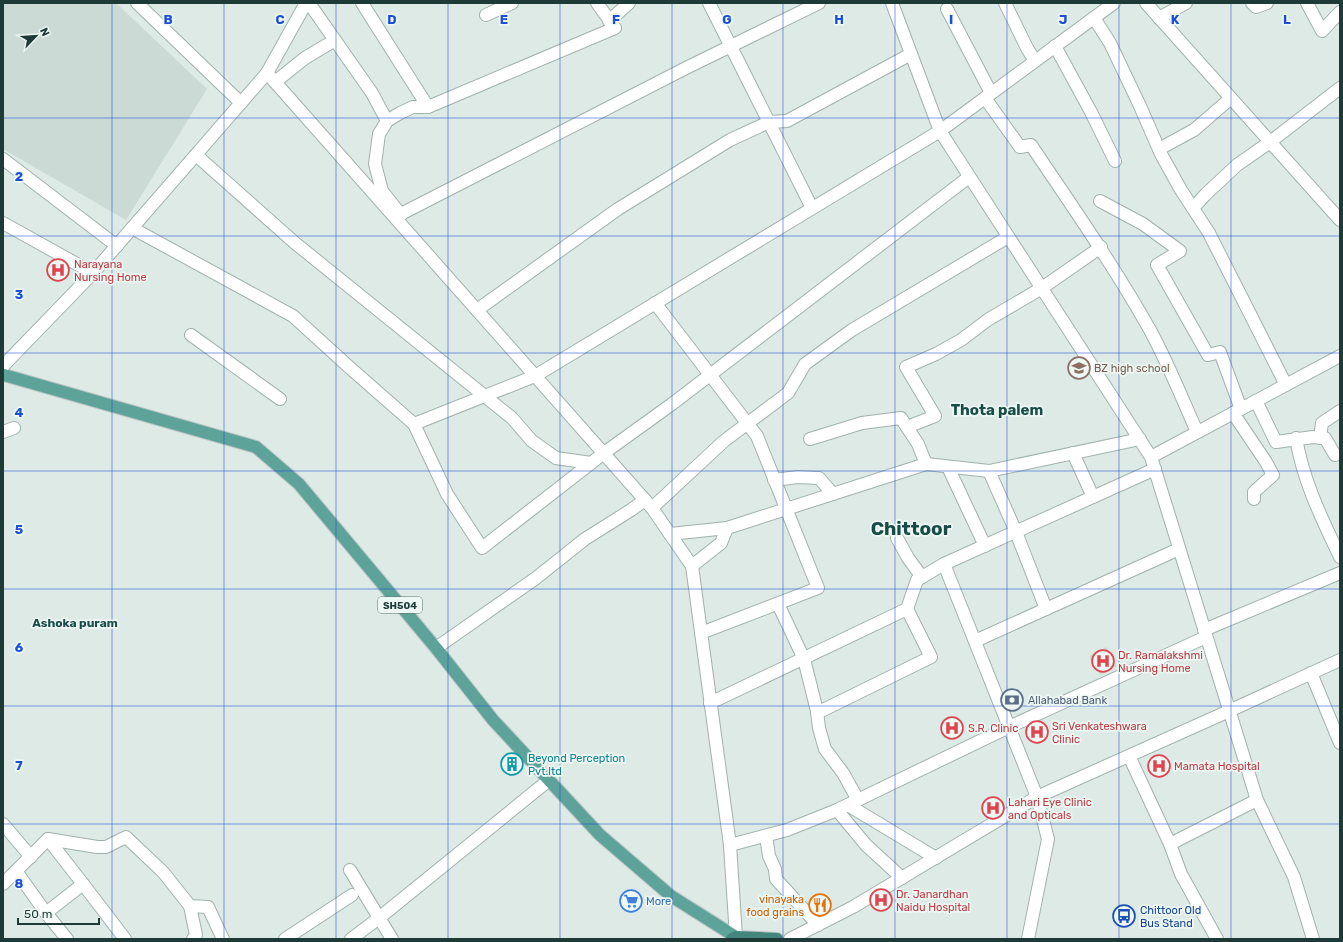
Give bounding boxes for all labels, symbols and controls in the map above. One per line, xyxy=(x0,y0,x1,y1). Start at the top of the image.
text: B xyxy=(163,12,173,27)
text: C xyxy=(275,12,285,27)
text: D xyxy=(387,12,397,27)
text: E xyxy=(500,12,508,27)
text: F xyxy=(612,12,620,27)
text: G xyxy=(722,12,732,27)
text: H xyxy=(834,12,844,27)
text: I xyxy=(949,12,953,27)
text: J xyxy=(1059,12,1067,27)
text: K xyxy=(1171,12,1180,27)
text: L xyxy=(1283,12,1291,27)
north arrow xyxy=(16,16,56,56)
text: N xyxy=(37,26,52,38)
text: 2 xyxy=(15,169,23,184)
hospital icon: Narayana Nursing Home xyxy=(45,257,71,283)
place label: Narayana Nursing Home xyxy=(74,258,147,284)
text: 3 xyxy=(15,287,24,302)
school or university icon: BZ high school xyxy=(1066,355,1092,381)
place label: BZ high school xyxy=(1094,362,1170,375)
district label: Thota palem xyxy=(951,401,1043,419)
text: 4 xyxy=(15,405,24,420)
district label: Chittoor xyxy=(871,517,952,540)
text: 5 xyxy=(15,522,23,537)
road number: SH504 xyxy=(378,597,422,613)
district label: Ashoka puram xyxy=(32,616,118,630)
text: 6 xyxy=(15,640,24,655)
hospital icon: Dr. Ramalakshmi Nursing Home xyxy=(1090,648,1116,674)
place label: Dr. Ramalakshmi Nursing Home xyxy=(1118,649,1203,675)
bank icon: Allahabad Bank xyxy=(999,687,1025,713)
place label: Allahabad Bank xyxy=(1028,694,1108,707)
hospital icon: S.R. Clinic xyxy=(939,715,965,741)
hospital icon: Sri Venkateshwara Clinic xyxy=(1024,719,1050,745)
place label: Sri Venkateshwara Clinic xyxy=(1052,720,1147,746)
place label: S.R. Clinic xyxy=(968,722,1018,735)
building icon: Beyond Perception Pvt.ltd xyxy=(499,751,525,777)
place label: Beyond Perception Pvt.ltd xyxy=(528,752,625,778)
hospital icon: Mamata Hospital xyxy=(1146,753,1172,779)
text: 7 xyxy=(15,758,23,773)
place label: Mamata Hospital xyxy=(1174,760,1260,773)
hospital icon: Lahari Eye Clinic and Opticals xyxy=(980,795,1006,821)
place label: Lahari Eye Clinic and Opticals xyxy=(1008,796,1092,822)
text: 8 xyxy=(15,876,24,891)
hospital icon: Dr. Janardhan Naidu Hospital xyxy=(868,887,894,913)
supermarket icon: More xyxy=(618,888,644,914)
place label: Dr. Janardhan Naidu Hospital xyxy=(896,888,970,914)
restaurant icon: vinayaka food grains xyxy=(807,892,833,918)
place label: vinayaka food grains xyxy=(746,893,804,919)
place label: More xyxy=(646,895,671,908)
scale bar xyxy=(18,900,99,926)
bus stop icon: Chittoor Old Bus Stand xyxy=(1111,903,1137,929)
place label: Chittoor Old Bus Stand xyxy=(1140,904,1201,930)
text: 50 m xyxy=(24,907,52,921)

